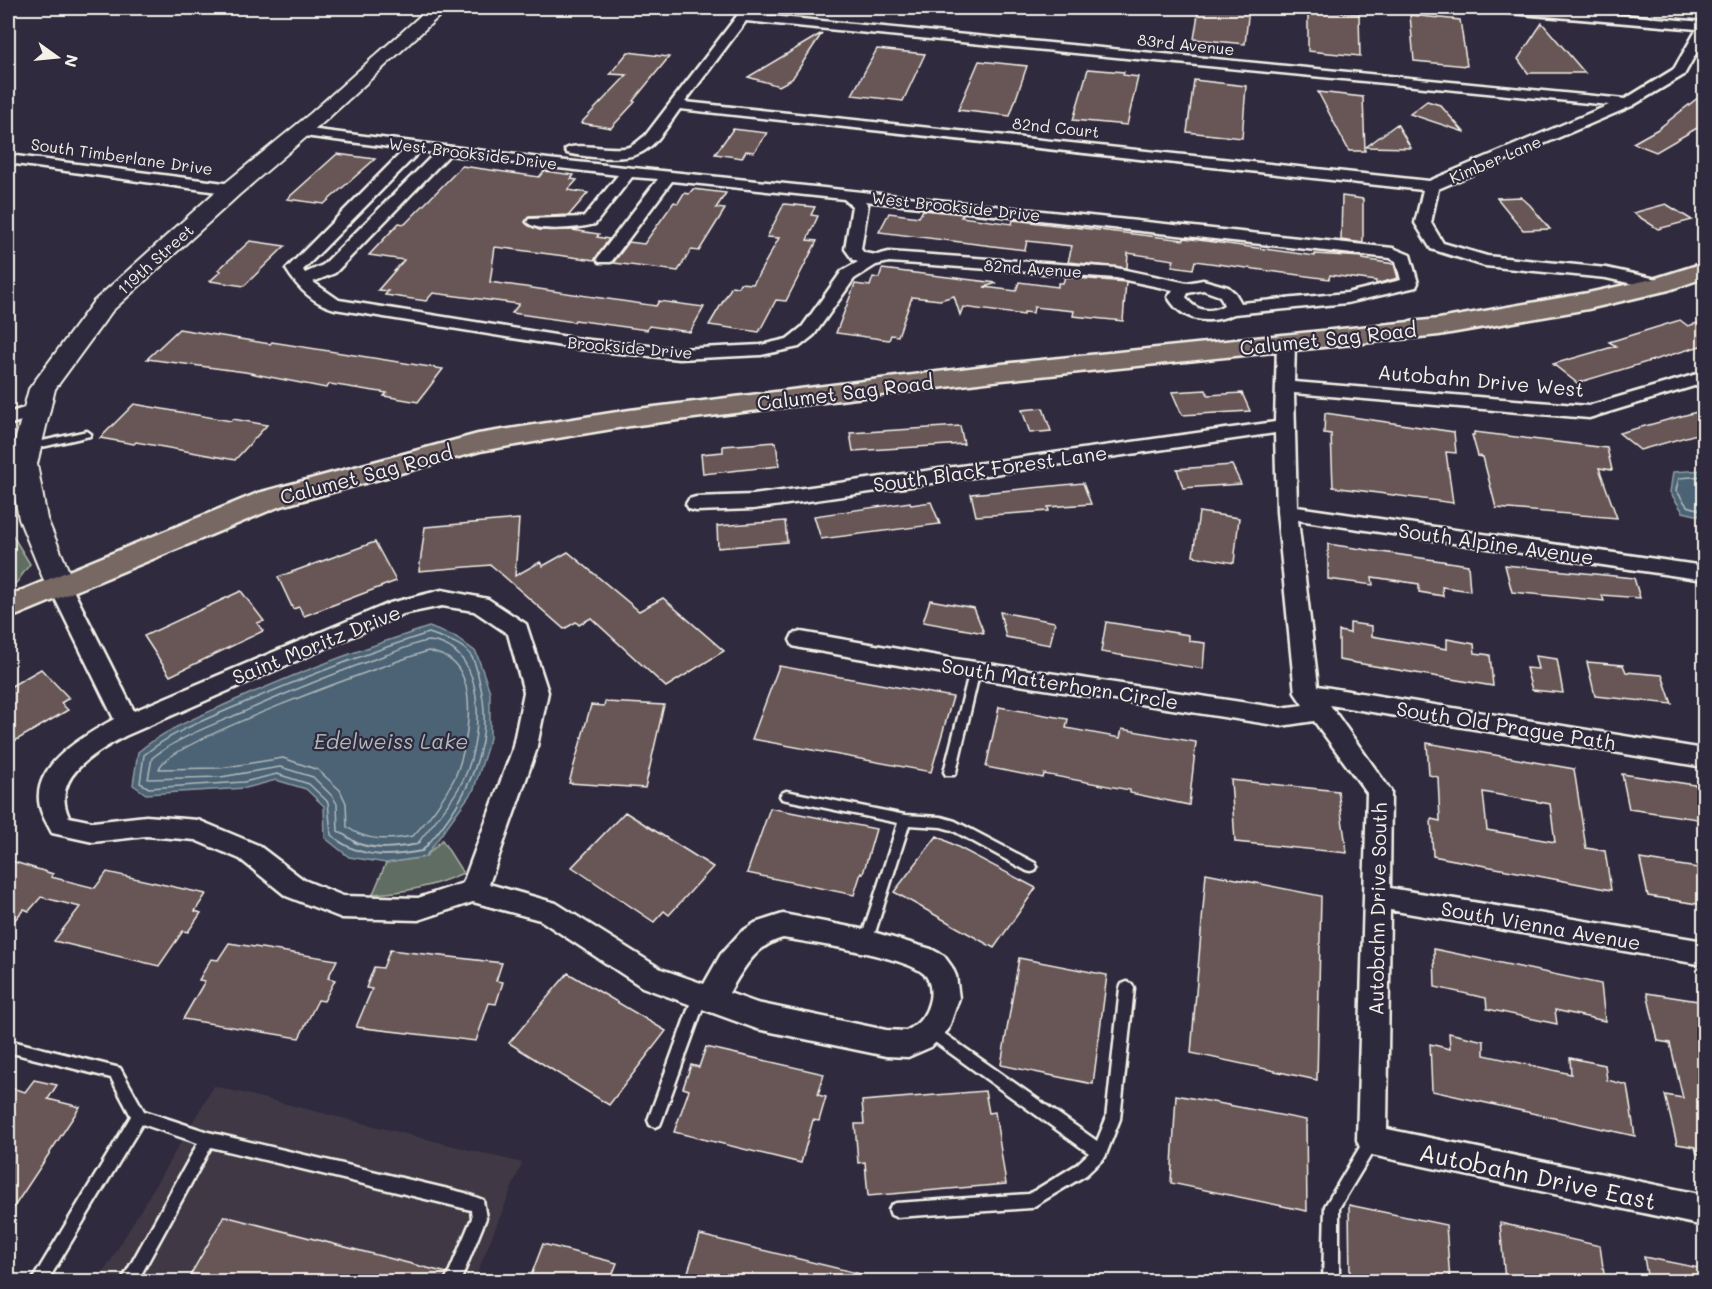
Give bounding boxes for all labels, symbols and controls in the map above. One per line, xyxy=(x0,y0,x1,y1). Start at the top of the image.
north arrow xyxy=(27,27,87,87)
street label: 83rd Avenue xyxy=(1136,28,1236,60)
text: N xyxy=(60,52,84,70)
street label: 82nd Court xyxy=(1011,112,1101,142)
street label: Kimber Lane xyxy=(1446,130,1544,188)
street label: West Brookside Drive xyxy=(388,132,558,174)
street label: South Timberlane Drive xyxy=(30,133,214,179)
street label: West Brookside Drive xyxy=(871,187,1041,225)
street label: 119th Street xyxy=(112,219,198,299)
street label: 82nd Avenue xyxy=(983,254,1083,282)
street label: Calumet Sag Road xyxy=(1238,316,1418,360)
street label: Brookside Drive xyxy=(567,331,693,363)
street label: Autobahn Drive West xyxy=(1377,358,1585,402)
street label: Calumet Sag Road xyxy=(755,368,935,416)
street label: Calumet Sag Road xyxy=(277,438,455,510)
street label: South Black Forest Lane xyxy=(871,439,1109,497)
street label: South Alpine Avenue xyxy=(1397,516,1595,570)
street label: Saint Moritz Drive xyxy=(228,598,404,690)
street label: South Matterhorn Circle xyxy=(940,651,1180,715)
street label: South Old Prague Path xyxy=(1395,695,1617,755)
water label: Edelweiss Lake xyxy=(314,727,468,754)
street label: Autobahn Drive South xyxy=(1362,802,1392,1016)
street label: South Vienna Avenue xyxy=(1439,895,1643,955)
street label: Autobahn Drive East xyxy=(1417,1136,1659,1216)

